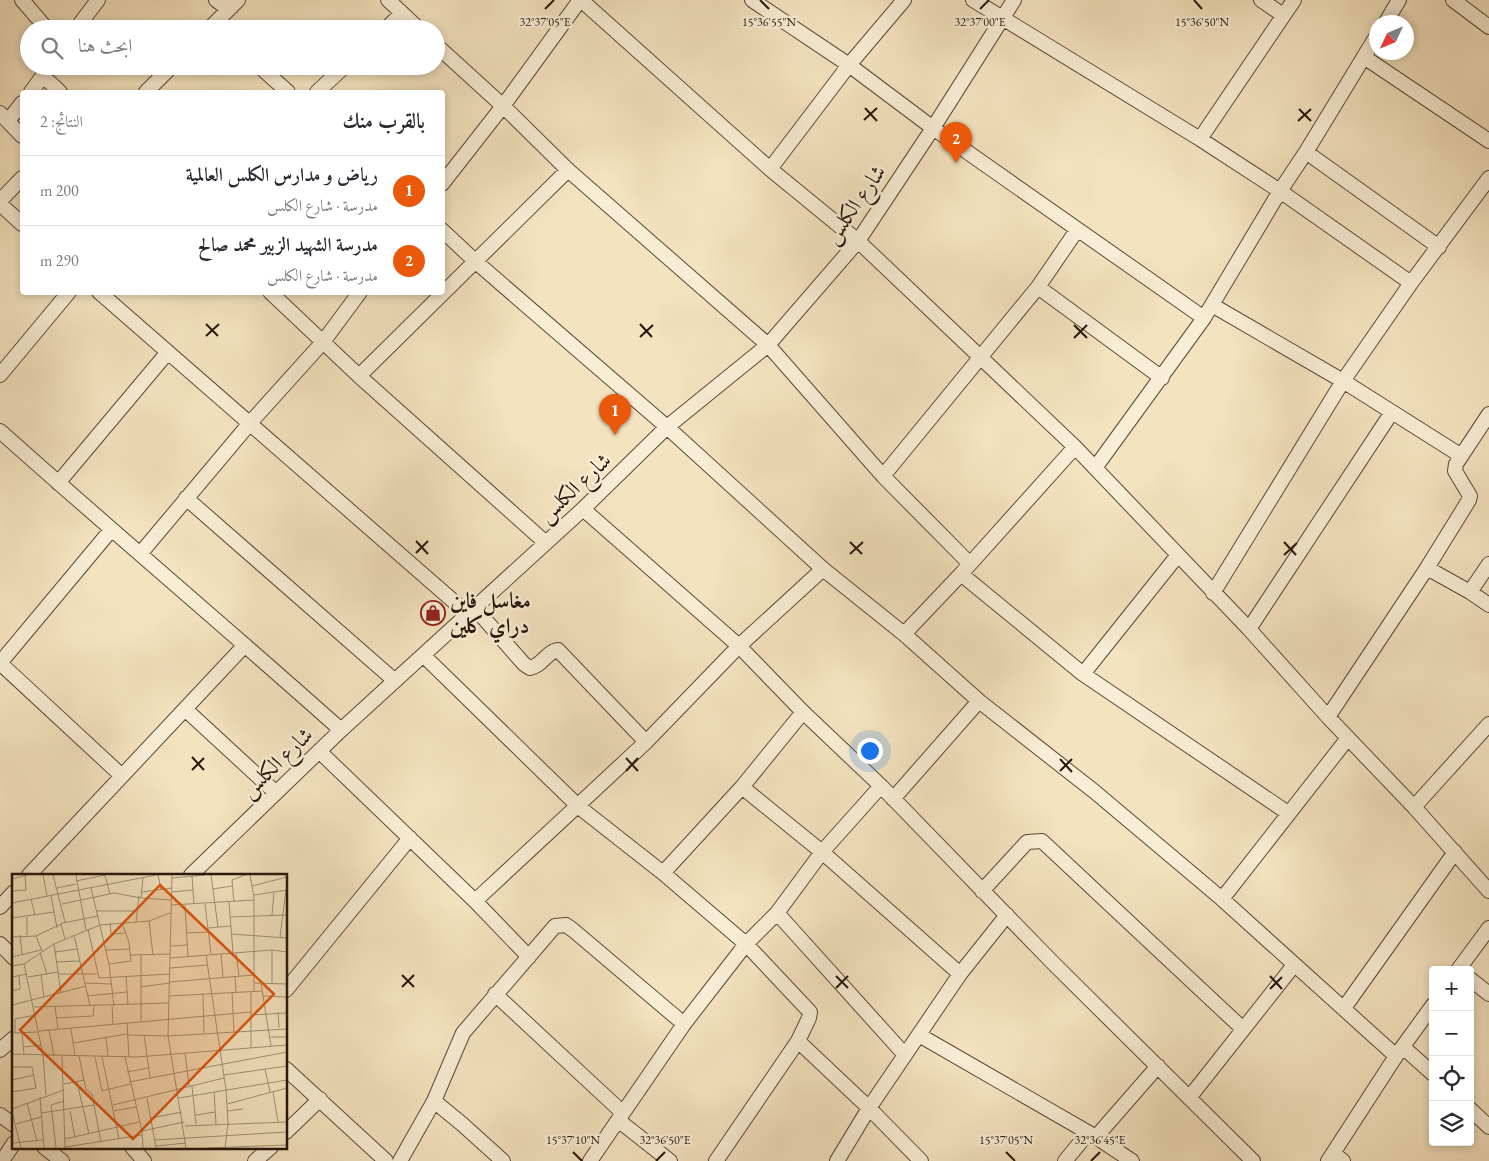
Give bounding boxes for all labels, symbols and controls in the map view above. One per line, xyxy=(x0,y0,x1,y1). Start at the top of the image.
text: 32°37'05"E xyxy=(519,14,571,30)
text: 15°36'55"N xyxy=(742,14,796,30)
text: 32°37'00"E xyxy=(954,14,1006,30)
text: 15°36'50"N xyxy=(1175,14,1229,30)
north arrow xyxy=(1369,15,1414,60)
search box xyxy=(20,20,445,75)
text: ابحث هنا xyxy=(78,33,132,58)
icon: search xyxy=(38,34,66,62)
text: بالقرب منك xyxy=(342,107,425,134)
text: النتائج: 2 xyxy=(40,111,83,132)
pin: 2 xyxy=(940,122,972,163)
street label: شارع الكلس xyxy=(816,159,896,252)
text: رياض و مدارس الكلس العالمية xyxy=(186,162,378,187)
text: 200 m xyxy=(40,180,79,201)
text: 1 xyxy=(405,180,413,201)
text: مدرسة · شارع الكلس xyxy=(267,195,378,216)
text: مدرسة الشهيد الزبير محمد صالح xyxy=(198,232,378,257)
text: 290 m xyxy=(40,250,79,271)
text: 2 xyxy=(405,250,413,271)
text: مدرسة · شارع الكلس xyxy=(267,265,378,286)
pin: 1 xyxy=(599,394,631,435)
street label: شارع الكلس xyxy=(531,446,620,532)
place label: مغاسل فاين دراي كلين xyxy=(450,586,531,644)
shop icon: مغاسل فاين دراي كلين xyxy=(420,600,446,626)
street label: شارع الكلس xyxy=(234,720,322,807)
your location xyxy=(857,738,883,764)
inset map xyxy=(12,874,288,1148)
map controls xyxy=(1429,966,1474,1146)
button: + xyxy=(1429,966,1474,1011)
button: − xyxy=(1429,1011,1474,1056)
button: locate xyxy=(1429,1056,1474,1101)
button: layers xyxy=(1429,1101,1474,1146)
text: 15°37'10"N xyxy=(546,1132,600,1148)
text: 32°36'50"E xyxy=(639,1132,691,1148)
text: 15°37'05"N xyxy=(979,1132,1033,1148)
text: 32°36'45"E xyxy=(1074,1132,1126,1148)

